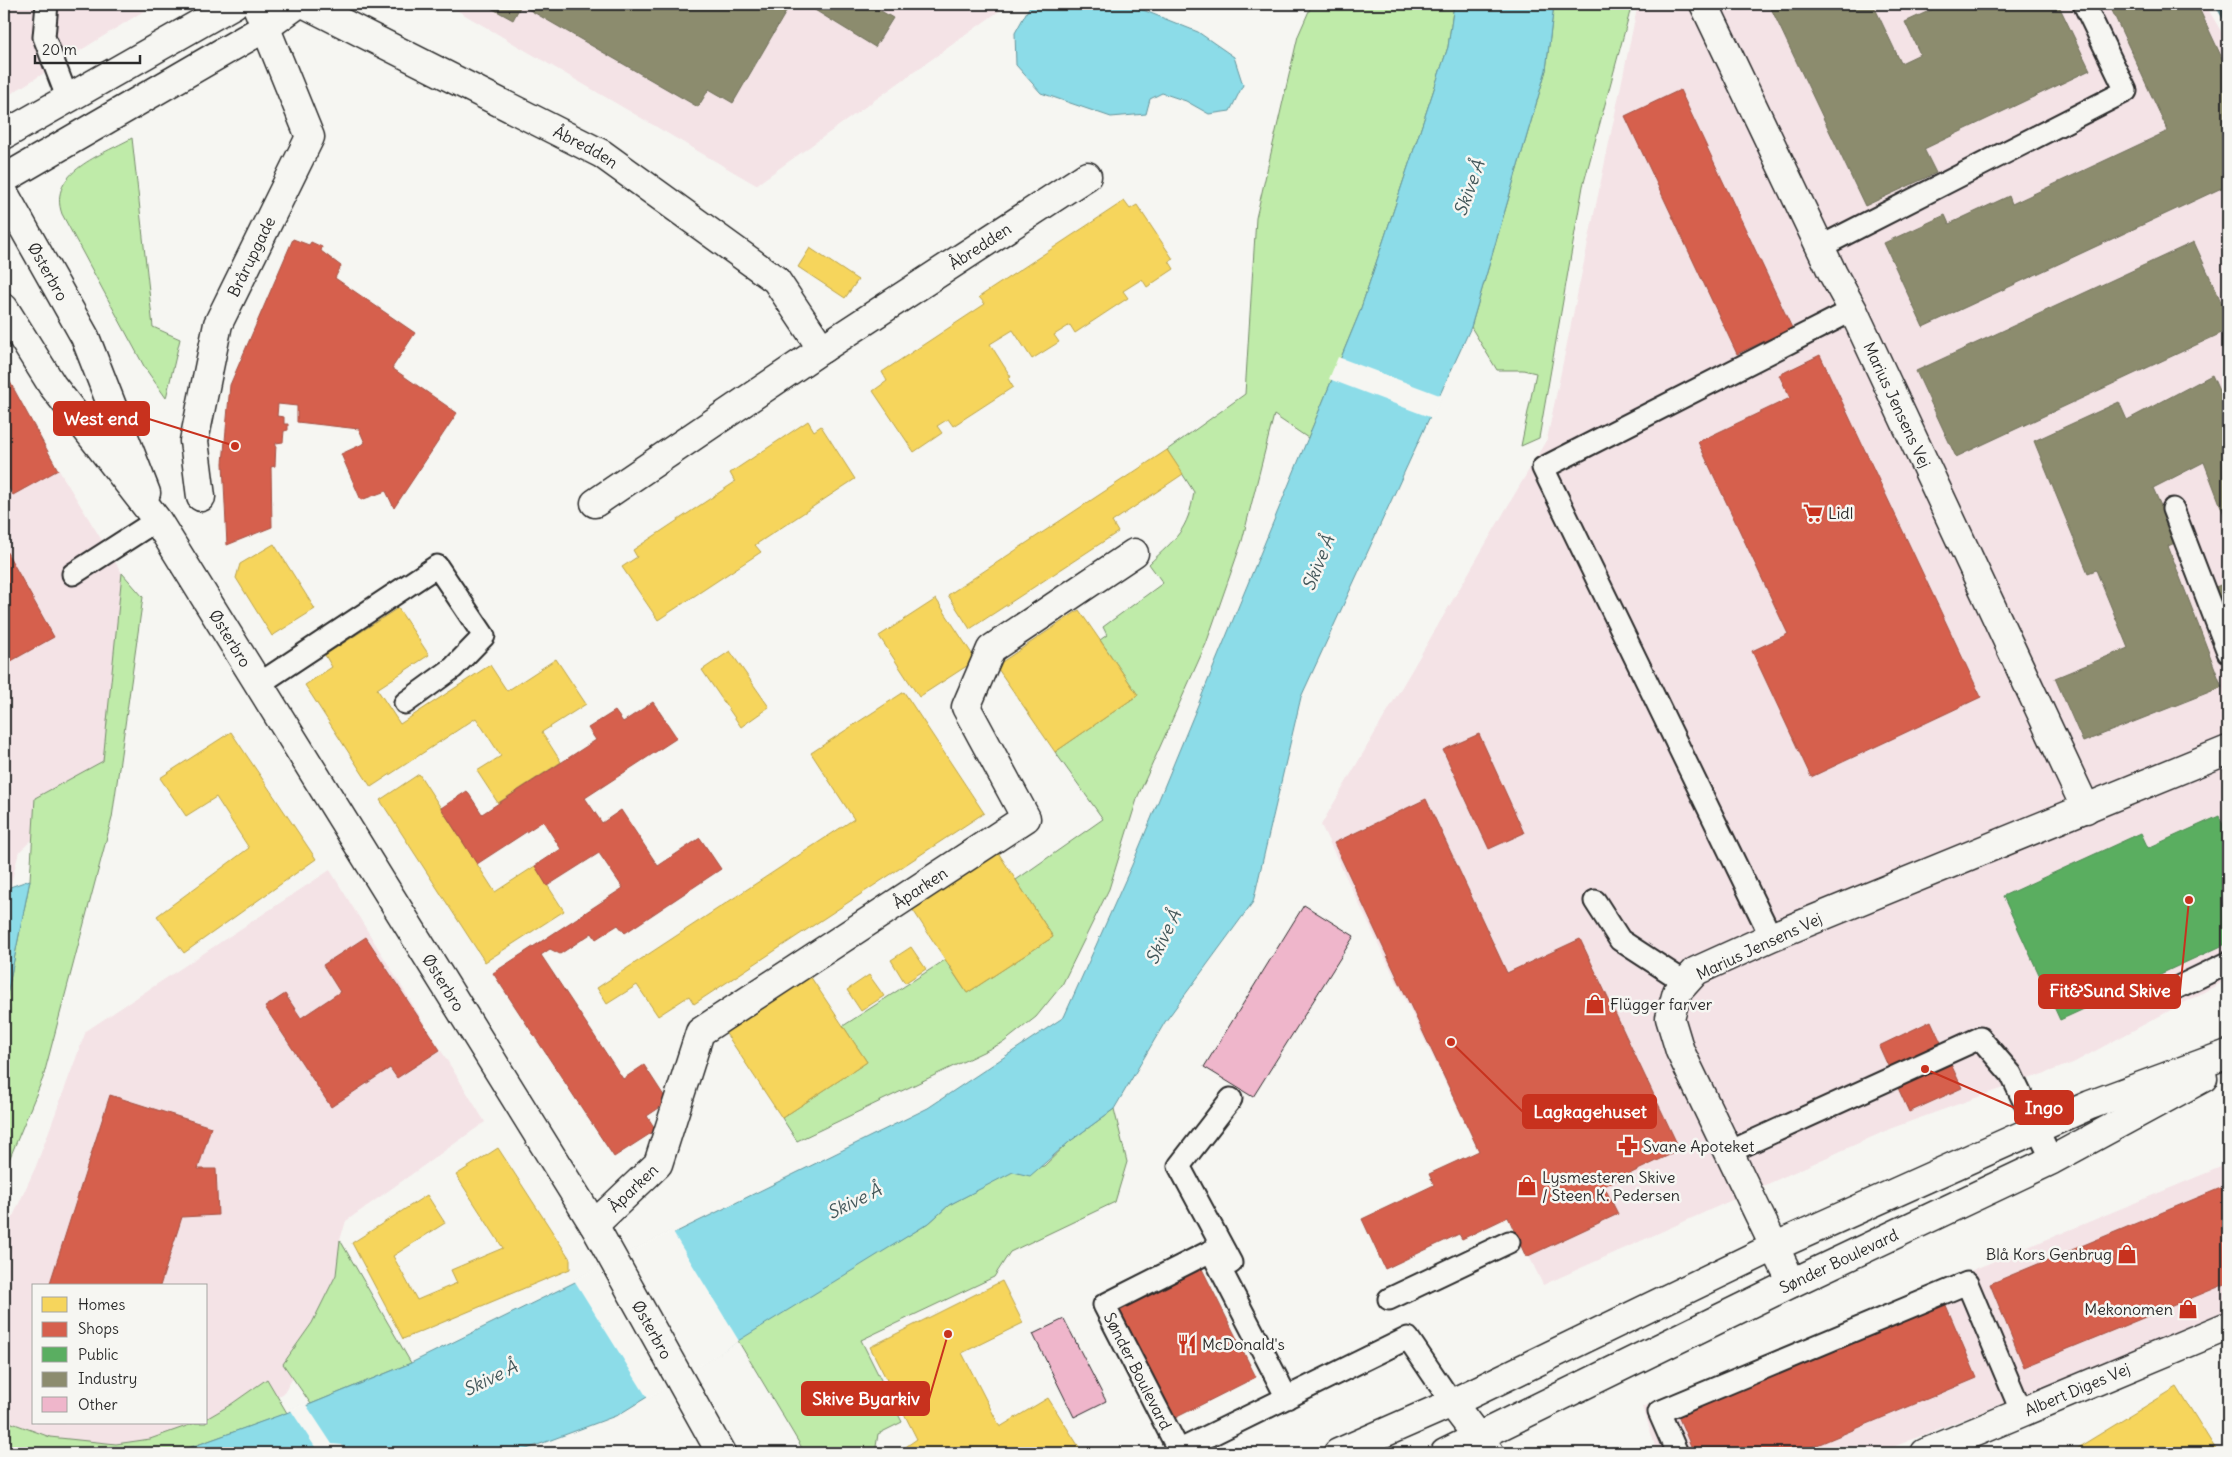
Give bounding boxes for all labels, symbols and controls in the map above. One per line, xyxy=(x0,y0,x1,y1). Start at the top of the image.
scale bar xyxy=(35,32,140,64)
text: 20 m xyxy=(42,40,77,59)
street label: Åbredden xyxy=(550,121,622,172)
water label: Skive Å xyxy=(1448,156,1490,219)
street label: Brårupgade xyxy=(223,213,279,300)
street label: Åbredden xyxy=(945,218,1015,274)
street label: Østerbro xyxy=(24,239,73,304)
street label: Marius Jensens Vej xyxy=(1859,339,1935,471)
callout: West end xyxy=(54,402,149,435)
text: West end xyxy=(64,407,139,430)
supermarket icon: Lidl xyxy=(1802,502,1824,524)
place label: Lidl xyxy=(1828,503,1853,523)
water label: Skive Å xyxy=(1297,531,1340,594)
street label: Østerbro xyxy=(205,606,256,671)
street label: Åparken xyxy=(889,863,951,913)
water label: Skive Å xyxy=(1140,905,1187,968)
street label: Marius Jensens Vej xyxy=(1693,908,1825,984)
street label: Østerbro xyxy=(418,950,469,1015)
callout: Fit&Sund Skive xyxy=(2039,975,2180,1008)
text: Fit&Sund Skive xyxy=(2049,979,2171,1002)
shop icon: Flügger farver xyxy=(1584,993,1606,1015)
place label: Flügger farver xyxy=(1610,994,1713,1014)
callout: Ingo xyxy=(2015,1091,2073,1124)
callout: Lagkagehuset xyxy=(1523,1095,1656,1128)
text: Ingo xyxy=(2025,1096,2063,1119)
text: Lagkagehuset xyxy=(1533,1100,1648,1123)
pharmacy icon: Svane Apoteket xyxy=(1617,1135,1639,1157)
place label: Svane Apoteket xyxy=(1643,1136,1755,1156)
street label: Åparken xyxy=(604,1159,662,1216)
place label: Lysmesteren Skive / Steen K. Pedersen xyxy=(1542,1167,1680,1205)
shop icon: Lysmesteren Skive / Steen K. Pedersen xyxy=(1516,1175,1538,1197)
water label: Skive Å xyxy=(823,1177,886,1224)
street label: Sønder Boulevard xyxy=(1776,1224,1901,1298)
shop icon: Blå Kors Genbrug xyxy=(2116,1243,2138,1265)
place label: Blå Kors Genbrug xyxy=(1986,1244,2112,1264)
legend xyxy=(32,1284,208,1424)
text: Homes xyxy=(78,1295,125,1314)
street label: Østerbro xyxy=(628,1297,677,1362)
shop icon: Mekonomen xyxy=(2177,1298,2199,1320)
place label: Mekonomen xyxy=(2084,1299,2173,1319)
street label: Sønder Boulevard xyxy=(1100,1309,1176,1433)
text: Shops xyxy=(78,1319,119,1338)
restaurant icon: McDonald's xyxy=(1176,1333,1198,1355)
place label: McDonald's xyxy=(1202,1334,1285,1354)
text: Public xyxy=(78,1345,119,1364)
water label: Skive Å xyxy=(459,1354,522,1401)
street label: Albert Diges Vej xyxy=(2022,1358,2133,1420)
text: Industry xyxy=(78,1369,137,1388)
callout: Skive Byarkiv xyxy=(802,1382,929,1415)
text: Skive Byarkiv xyxy=(812,1387,920,1410)
text: Other xyxy=(78,1395,118,1414)

